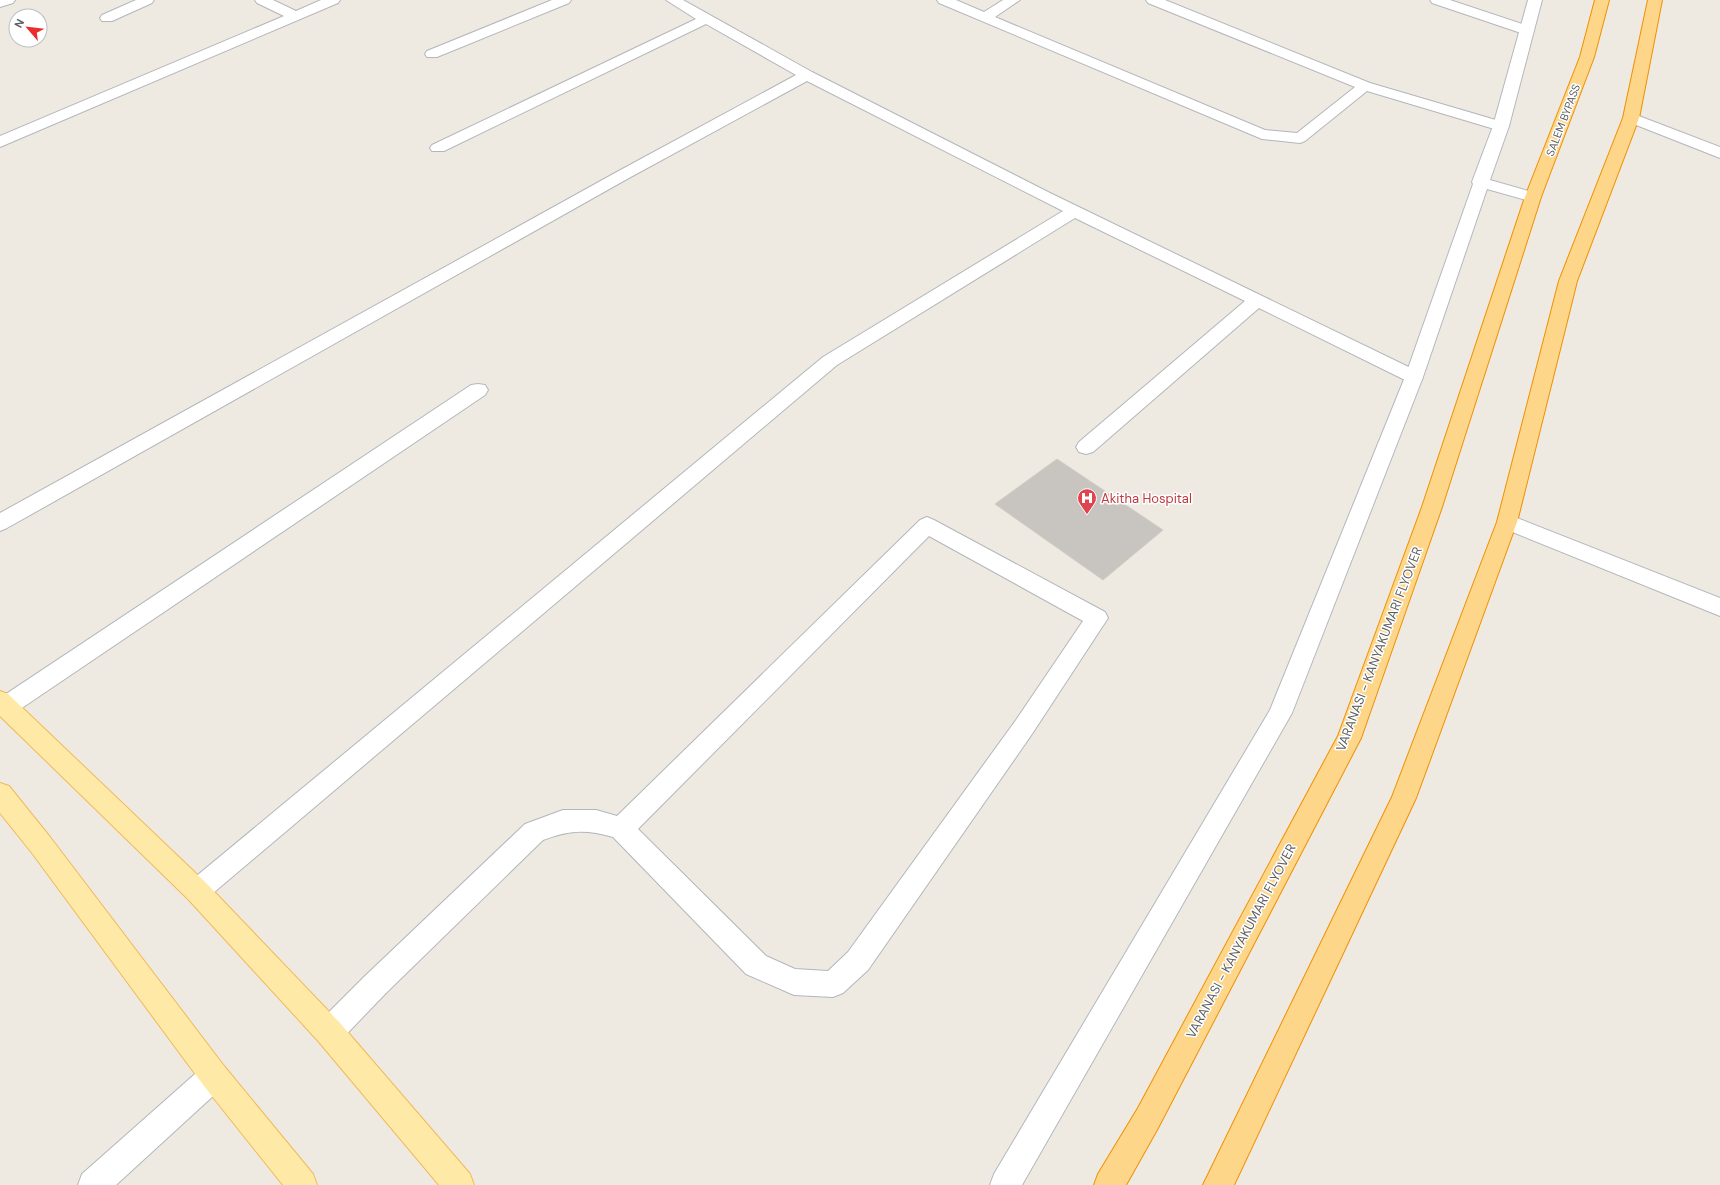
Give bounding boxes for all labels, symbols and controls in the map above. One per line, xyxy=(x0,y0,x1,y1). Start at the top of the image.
north arrow xyxy=(8,8,48,48)
text: N xyxy=(11,16,27,30)
street label: SALEM BYPASS xyxy=(1543,82,1583,158)
hospital icon: Akitha Hospital xyxy=(1076,487,1098,515)
place label: Akitha Hospital xyxy=(1101,490,1192,507)
street label: VARANASI - KANYAKUMARI FLYOVER xyxy=(1332,544,1426,754)
street label: VARANASI - KANYAKUMARI FLYOVER xyxy=(1182,841,1300,1041)

